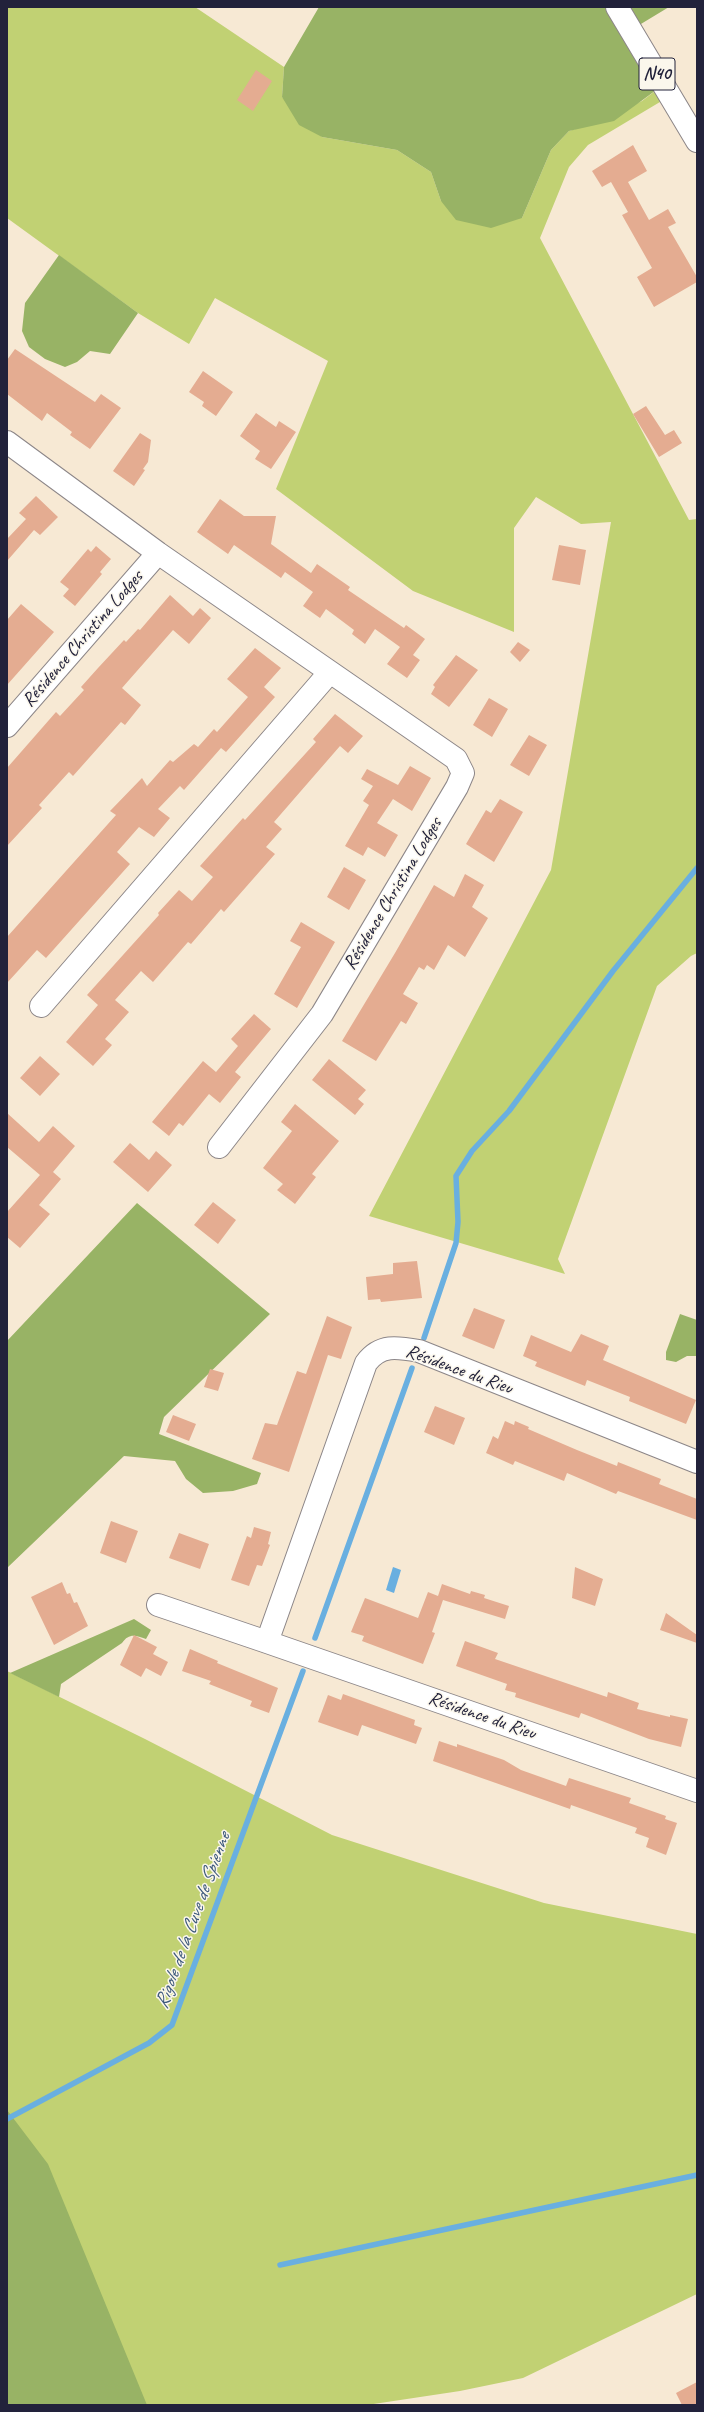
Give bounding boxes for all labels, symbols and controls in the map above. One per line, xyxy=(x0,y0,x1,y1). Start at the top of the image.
road number: N40 xyxy=(639,58,675,90)
street label: Résidence Christina Lodges xyxy=(18,566,148,712)
street label: Résidence Christina Lodges xyxy=(339,814,447,974)
street label: Résidence du Rieu xyxy=(402,1340,516,1400)
street label: Résidence du Rieu xyxy=(425,1687,539,1745)
water label: Rigole de la Cuve de Spienne xyxy=(150,1830,236,2012)

